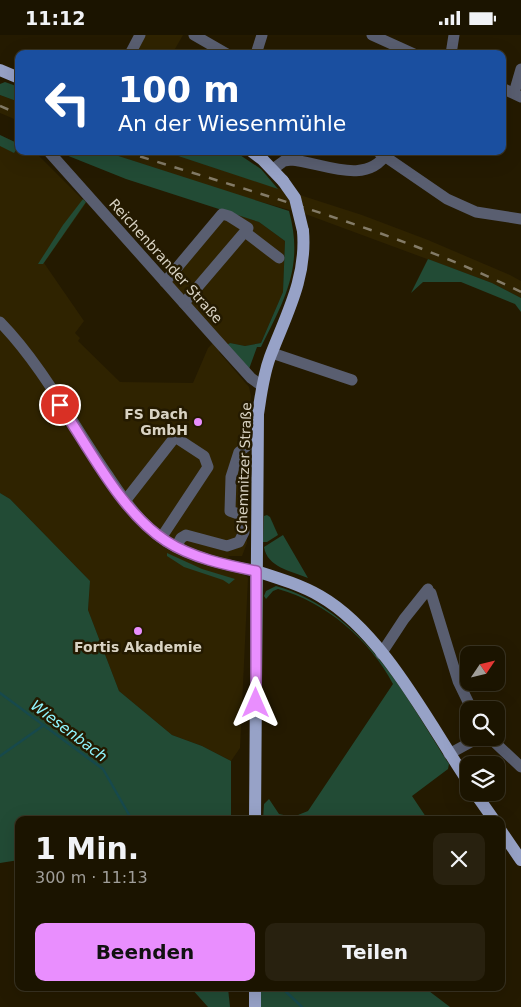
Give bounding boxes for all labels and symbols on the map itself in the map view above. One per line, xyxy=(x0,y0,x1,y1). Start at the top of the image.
street label: Reichenbrander Straße xyxy=(106,196,226,326)
pin xyxy=(39,384,81,426)
street label: Chemnitzer Straße xyxy=(234,402,254,534)
place label: FS Dach GmbH xyxy=(124,406,188,438)
marker: FS Dach GmbH xyxy=(192,416,204,428)
marker: Fortis Akademie xyxy=(132,625,144,637)
place label: Fortis Akademie xyxy=(74,639,202,655)
north arrow xyxy=(460,646,505,691)
position arrow xyxy=(229,676,281,728)
water label: Wiesenbach xyxy=(27,696,111,766)

